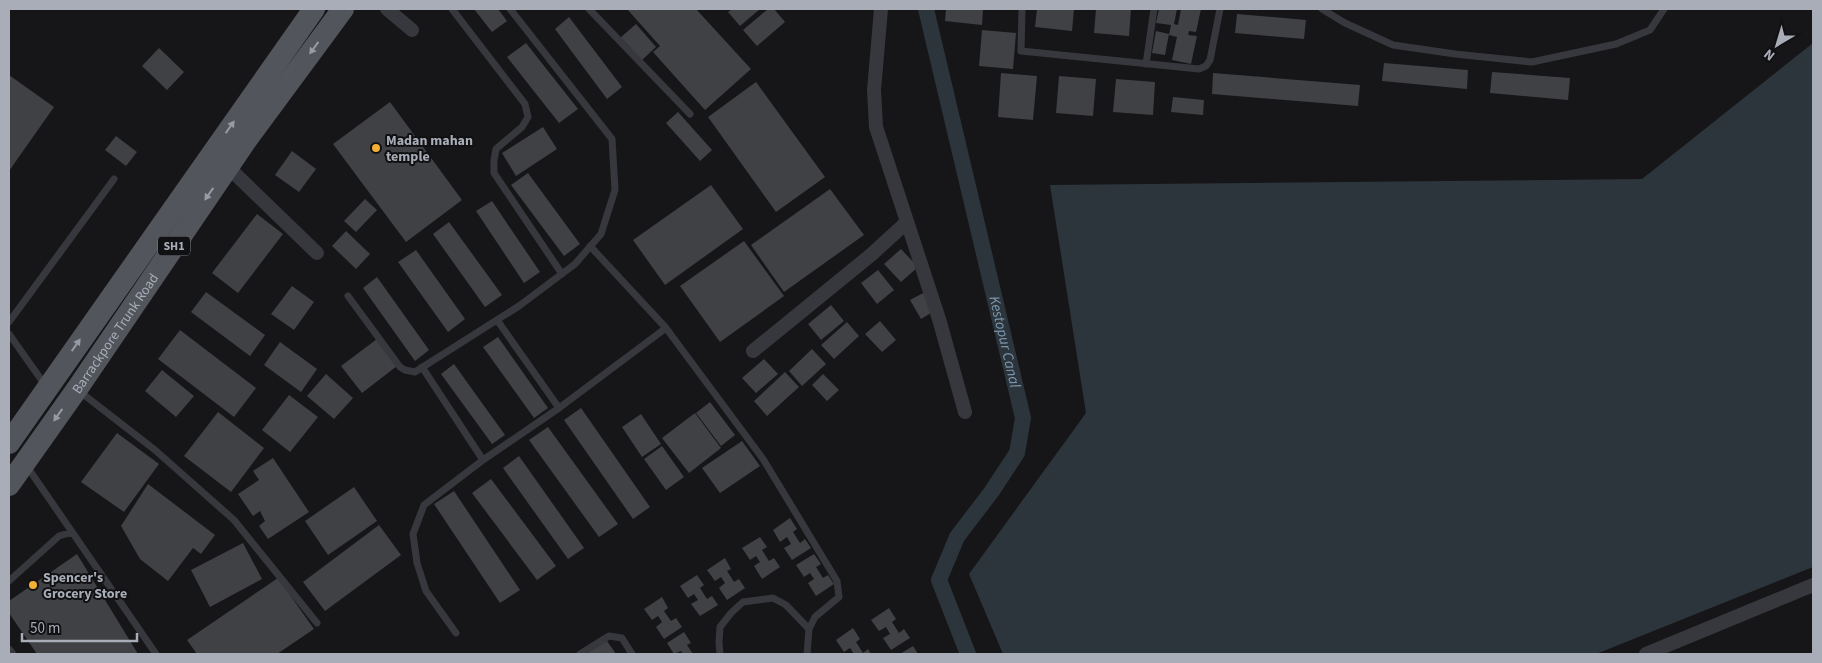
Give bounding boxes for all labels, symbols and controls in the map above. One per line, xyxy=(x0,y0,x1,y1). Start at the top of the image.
north arrow xyxy=(1752,20,1802,70)
one-way arrow xyxy=(309,41,319,55)
text: N xyxy=(1760,44,1779,65)
one-way arrow xyxy=(225,121,236,134)
place label: Madan mahan temple xyxy=(386,131,473,167)
marker: Madan mahan temple xyxy=(370,142,382,154)
one-way arrow xyxy=(204,188,214,201)
road number: SH1 xyxy=(158,237,190,256)
street label: Barrackpore Trunk Road xyxy=(68,270,164,398)
water label: Kestopur Canal xyxy=(983,294,1026,390)
one-way arrow xyxy=(71,338,81,352)
one-way arrow xyxy=(53,408,63,422)
place label: Spencer's Grocery Store xyxy=(43,568,127,604)
marker: Spencer's Grocery Store xyxy=(27,579,39,591)
scale bar xyxy=(22,610,138,642)
text: 50 m xyxy=(30,618,60,639)

